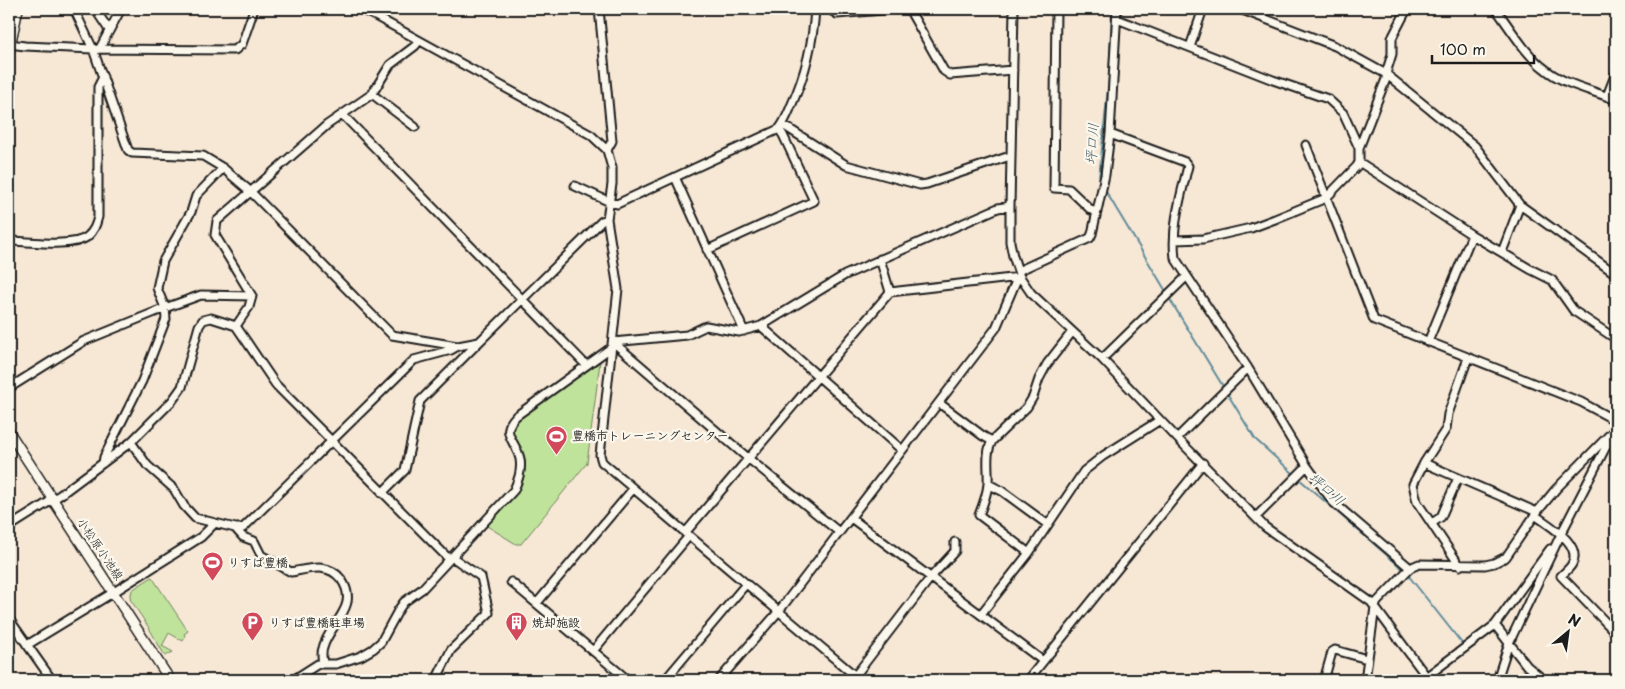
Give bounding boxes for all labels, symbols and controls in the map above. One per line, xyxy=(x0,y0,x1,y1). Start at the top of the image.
scale bar xyxy=(1432,32,1535,64)
text: 100 m xyxy=(1440,37,1486,60)
water label: 坪口川 xyxy=(1080,122,1103,166)
sports icon: 豊橋市トレーニングセンター xyxy=(544,424,568,455)
place label: 豊橋市トレーニングセンター xyxy=(572,426,728,444)
water label: 坪口川 xyxy=(1305,467,1350,510)
street label: 小松原小池線 xyxy=(73,514,128,583)
sports icon: りすぱ豊橋 xyxy=(200,551,224,582)
place label: りすぱ豊橋 xyxy=(228,553,288,571)
north arrow xyxy=(1542,606,1592,656)
text: N xyxy=(1565,608,1584,632)
parking icon: りすぱ豊橋駐車場 xyxy=(241,611,265,642)
building icon: 焼却施設 xyxy=(504,611,528,642)
place label: りすぱ豊橋駐車場 xyxy=(269,613,365,631)
place label: 焼却施設 xyxy=(532,613,580,631)

